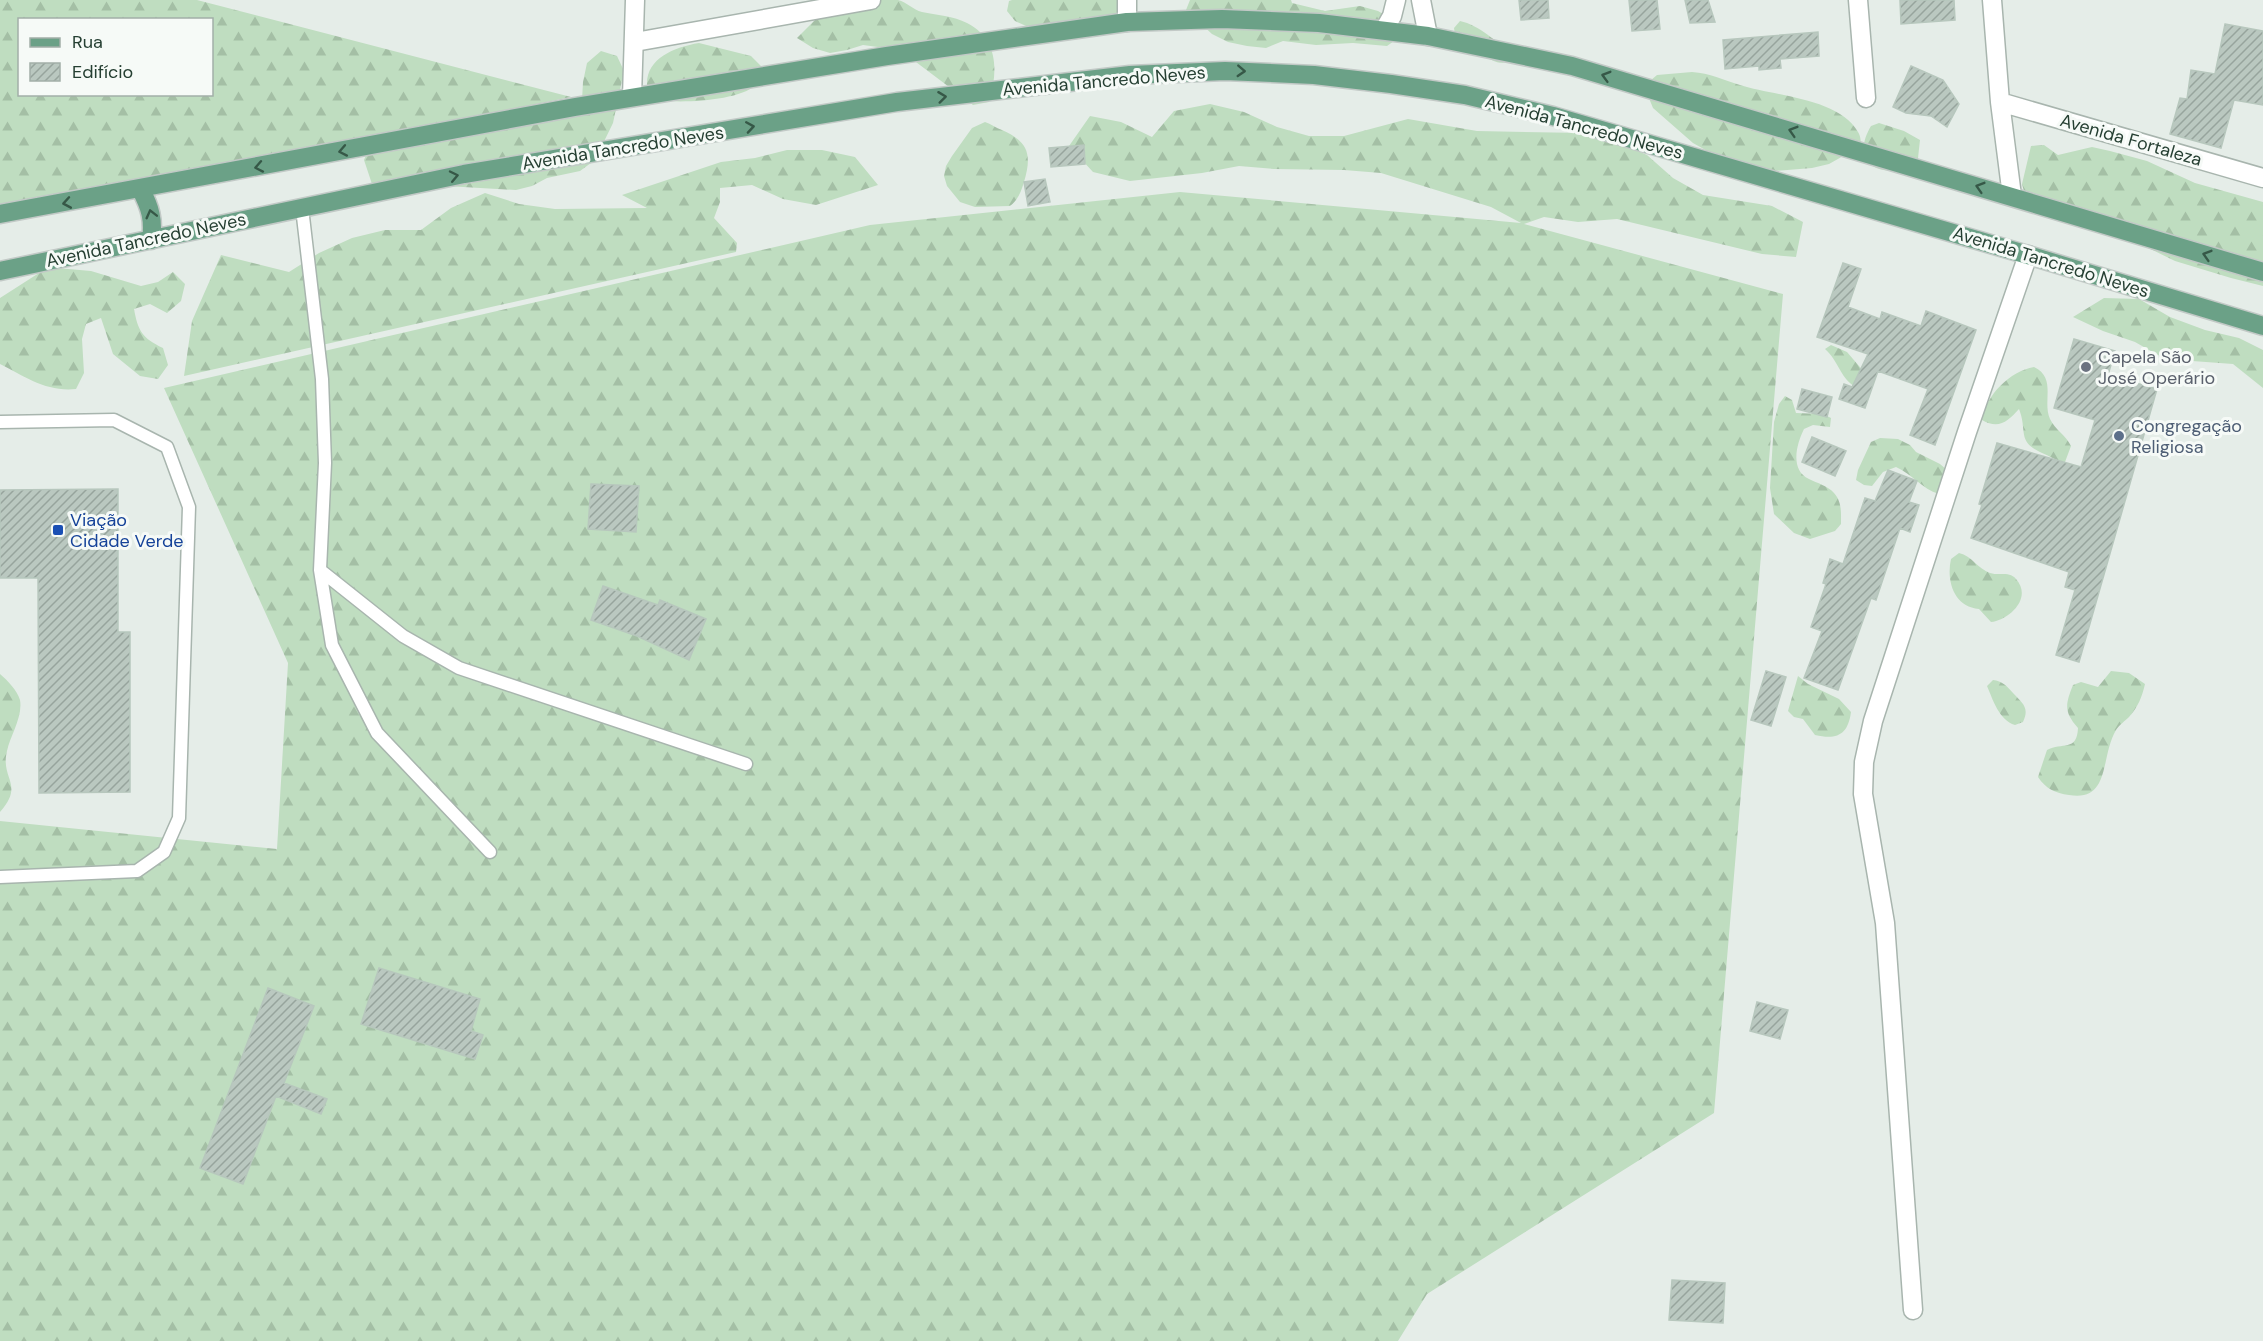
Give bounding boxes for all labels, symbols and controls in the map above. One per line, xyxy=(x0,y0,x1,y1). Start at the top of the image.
legend xyxy=(18,18,213,96)
text: Rua xyxy=(72,30,103,54)
text: Edifício xyxy=(72,60,133,84)
street label: Avenida Tancredo Neves xyxy=(1001,60,1207,102)
one-way arrow xyxy=(1236,65,1245,78)
one-way arrow xyxy=(1601,70,1611,83)
street label: Avenida Tancredo Neves xyxy=(1482,89,1686,165)
one-way arrow xyxy=(938,91,947,104)
street label: Avenida Fortaleza xyxy=(2057,108,2205,172)
street label: Avenida Tancredo Neves xyxy=(520,120,726,176)
one-way arrow xyxy=(745,121,754,133)
one-way arrow xyxy=(1788,126,1799,138)
one-way arrow xyxy=(338,144,348,157)
one-way arrow xyxy=(254,160,264,173)
one-way arrow xyxy=(448,170,458,183)
one-way arrow xyxy=(1975,182,1986,194)
one-way arrow xyxy=(62,196,72,208)
street label: Avenida Tancredo Neves xyxy=(44,207,248,273)
one-way arrow xyxy=(145,209,158,219)
street label: Avenida Tancredo Neves xyxy=(1950,221,2152,303)
one-way arrow xyxy=(2202,250,2213,262)
place label: Capela São José Operário xyxy=(2098,345,2215,390)
marker: Capela São José Operário xyxy=(2079,360,2093,374)
place label: Congregação Religiosa xyxy=(2131,414,2242,459)
marker: Congregação Religiosa xyxy=(2112,429,2126,443)
place label: Viação Cidade Verde xyxy=(70,508,184,553)
marker: Viação Cidade Verde xyxy=(51,523,65,537)

